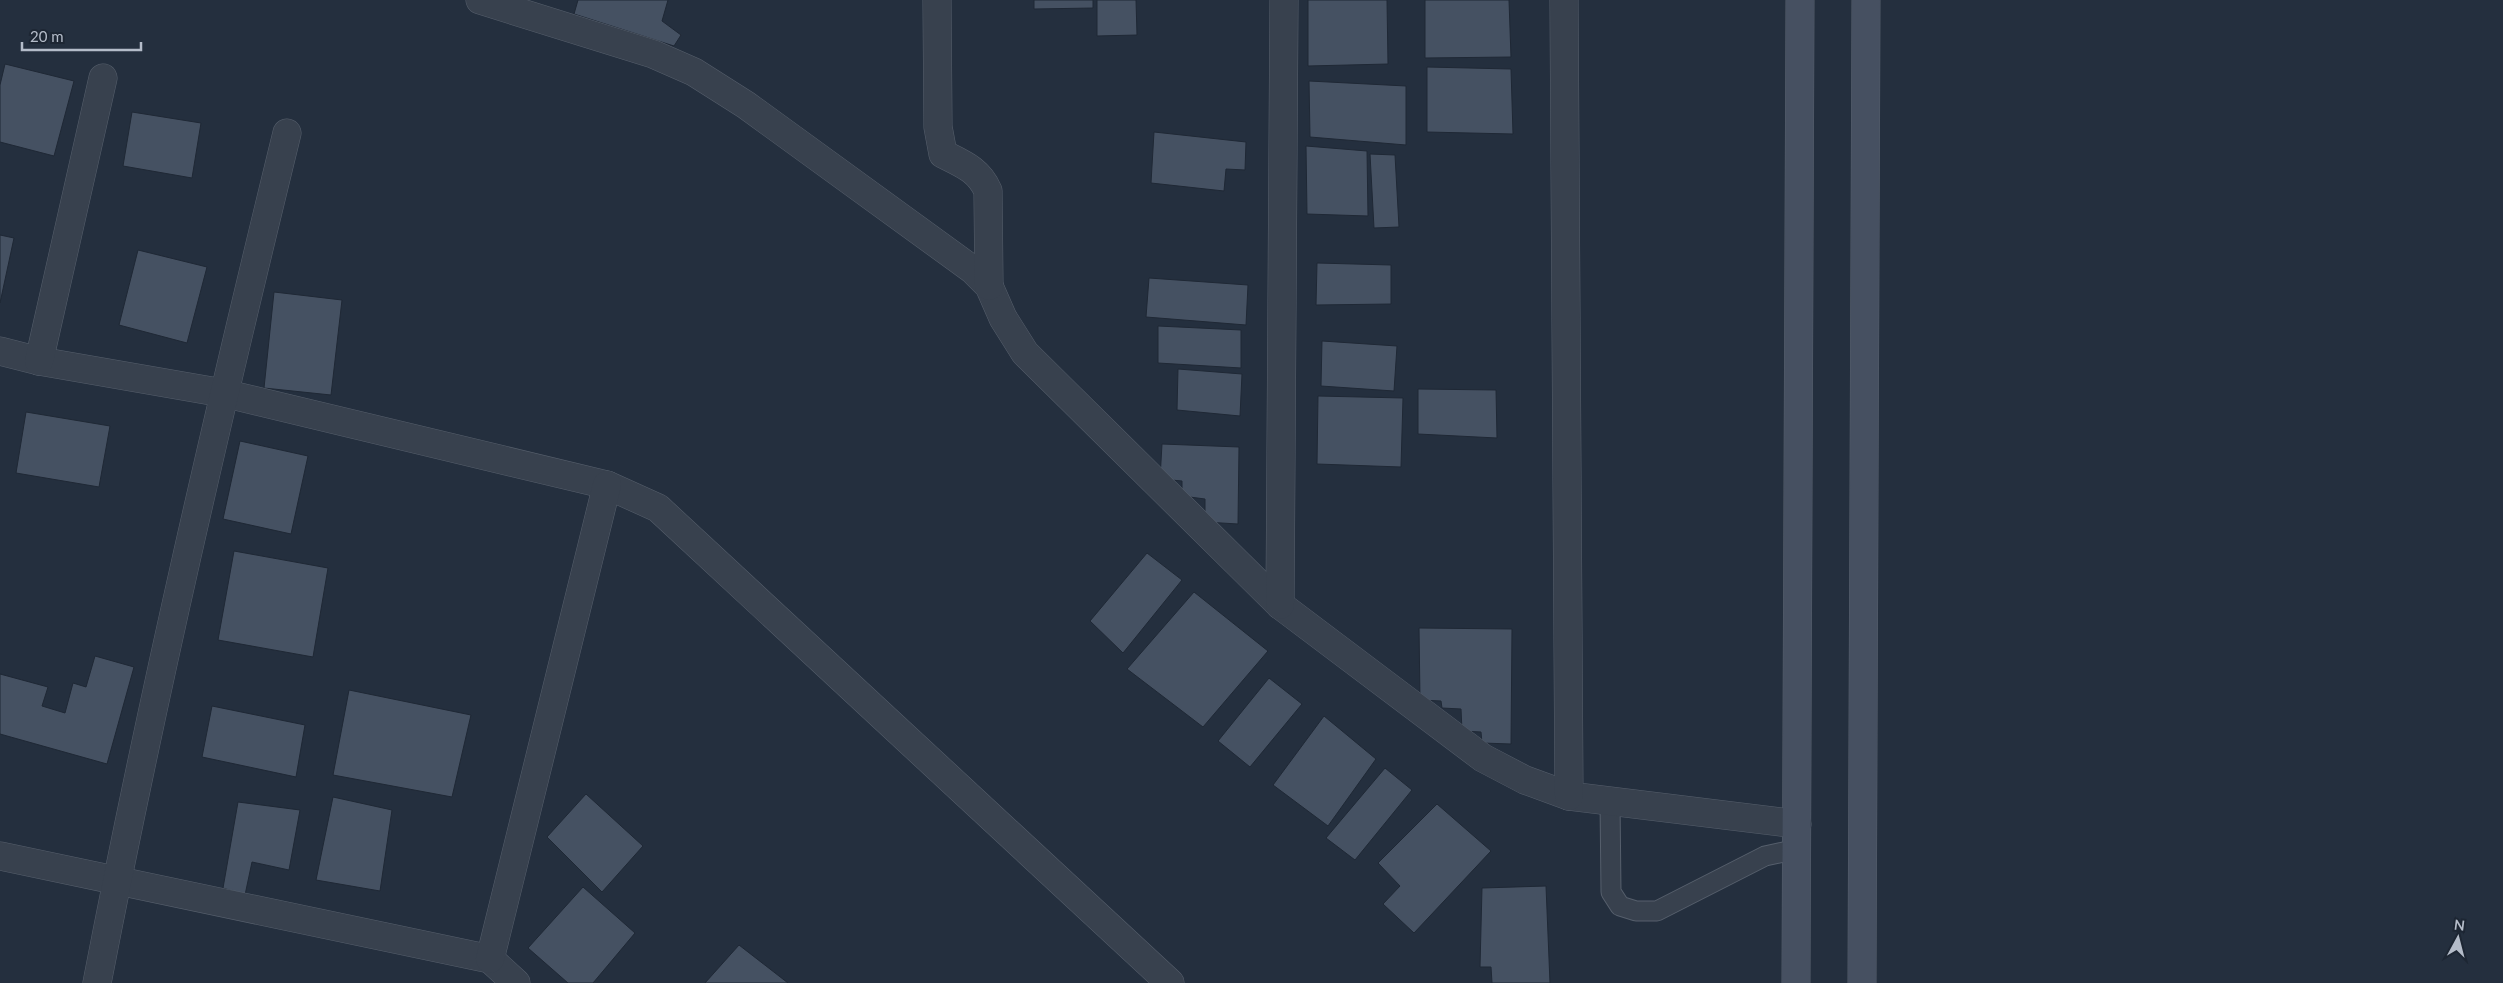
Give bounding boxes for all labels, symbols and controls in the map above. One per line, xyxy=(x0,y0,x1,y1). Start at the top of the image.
scale bar xyxy=(22,20,141,52)
text: 20 m xyxy=(30,27,64,45)
north arrow xyxy=(2433,913,2483,963)
text: N xyxy=(2453,916,2466,934)

